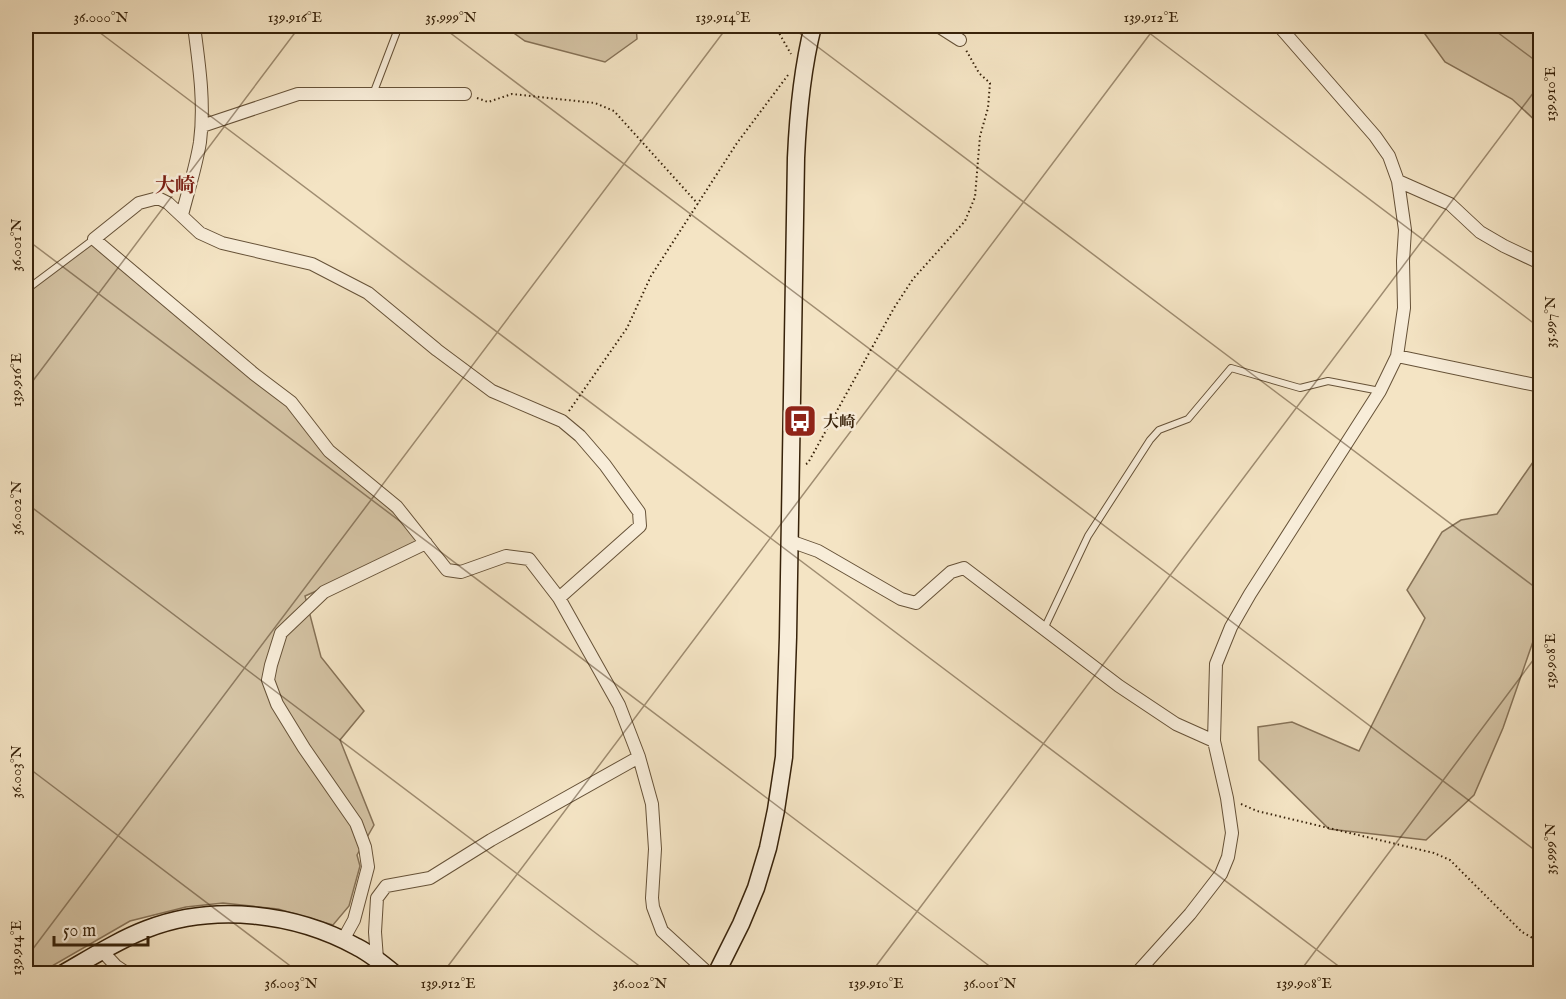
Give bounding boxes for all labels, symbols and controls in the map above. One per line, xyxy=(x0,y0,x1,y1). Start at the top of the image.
text: 36.000°N xyxy=(74,8,129,27)
text: 139.916°E xyxy=(268,8,322,27)
text: 35.999°N xyxy=(425,8,477,27)
text: 139.914°E xyxy=(695,8,751,27)
text: 139.912°E xyxy=(1123,8,1179,27)
text: 139.910°E xyxy=(1541,66,1560,122)
district label: 大崎 xyxy=(155,174,195,199)
text: 36.001°N xyxy=(7,218,26,272)
text: 35.997°N xyxy=(1541,296,1560,348)
text: 139.916°E xyxy=(7,353,26,407)
bus stop icon: 大崎 xyxy=(782,403,818,439)
place label: 大崎 xyxy=(823,413,856,433)
text: 36.002°N xyxy=(7,481,26,535)
text: 139.908°E xyxy=(1541,633,1560,689)
text: 36.003°N xyxy=(7,745,26,799)
text: 35.999°N xyxy=(1541,823,1560,875)
scale bar xyxy=(54,909,148,947)
text: 139.914°E xyxy=(7,920,26,976)
text: 50 m xyxy=(63,920,96,943)
text: 36.003°N xyxy=(264,974,318,993)
text: 139.912°E xyxy=(420,974,476,993)
text: 36.002°N xyxy=(613,974,667,993)
text: 139.910°E xyxy=(848,974,904,993)
text: 36.001°N xyxy=(963,974,1017,993)
text: 139.908°E xyxy=(1276,974,1332,993)

